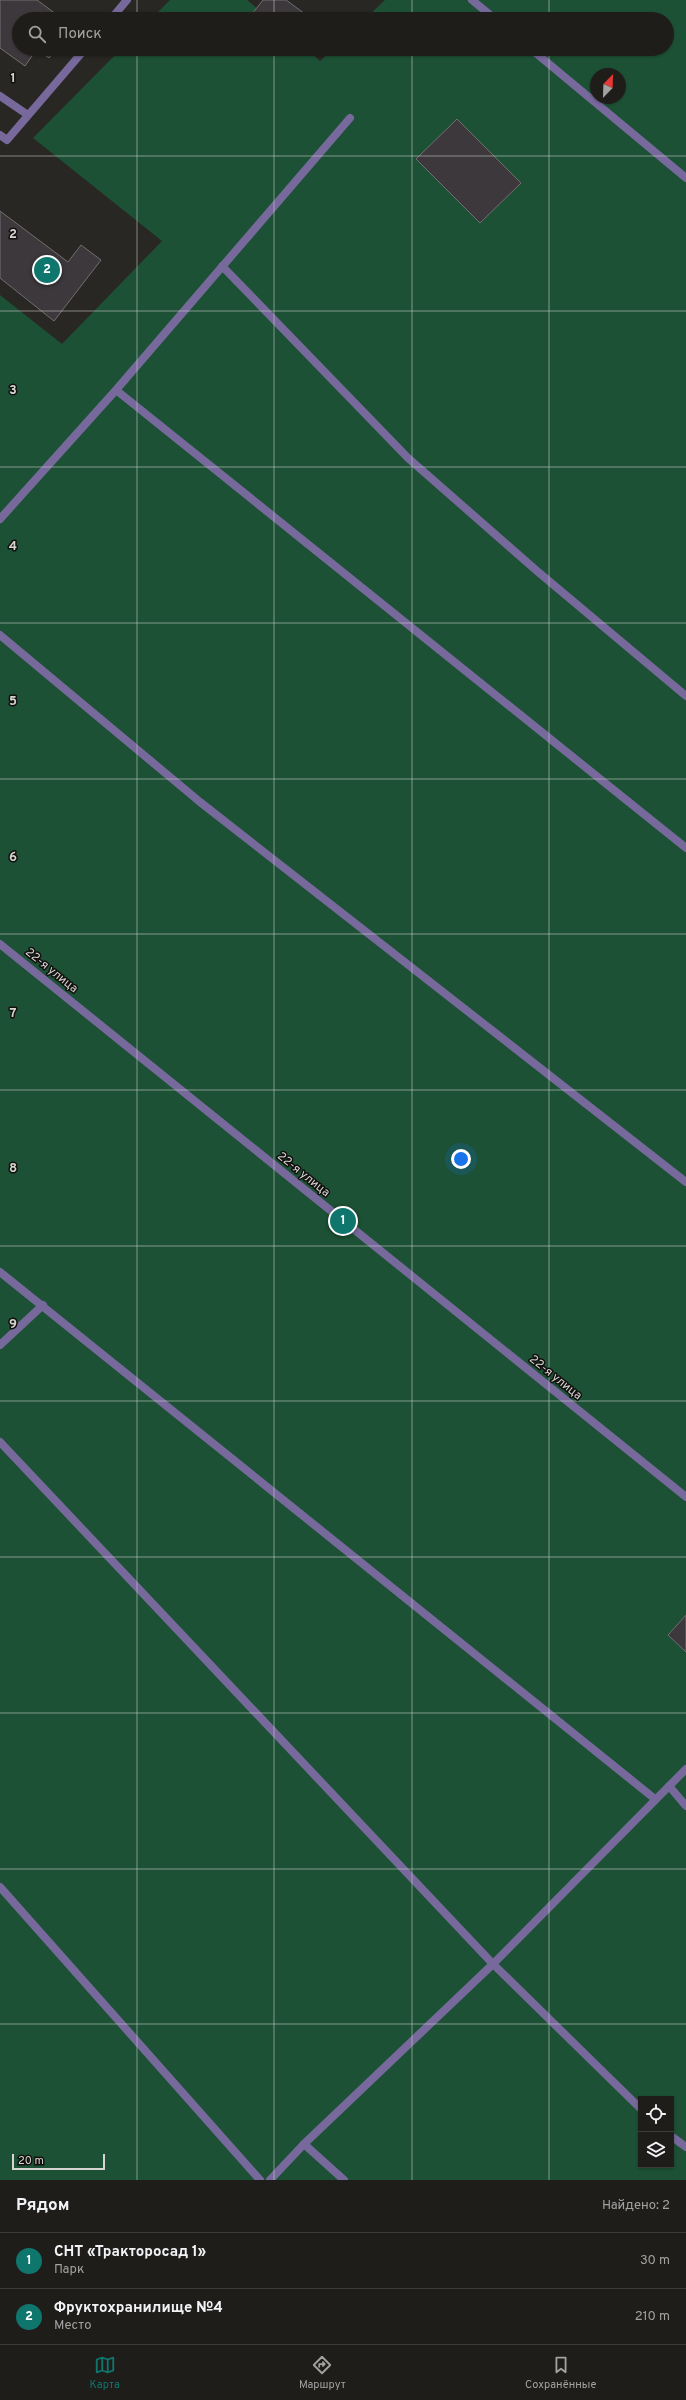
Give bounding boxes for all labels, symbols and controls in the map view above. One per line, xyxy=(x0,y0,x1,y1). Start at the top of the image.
search box xyxy=(12,12,674,56)
icon: search xyxy=(26,23,48,45)
text: Поиск xyxy=(58,25,102,44)
north arrow xyxy=(590,68,626,104)
text: 1 xyxy=(10,71,16,87)
text: 2 xyxy=(9,227,17,243)
pin: 2 xyxy=(34,255,60,285)
text: 3 xyxy=(9,383,17,399)
text: 4 xyxy=(9,539,17,555)
text: 5 xyxy=(9,694,17,710)
text: 6 xyxy=(9,850,17,866)
street label: 22-я улица xyxy=(22,945,81,997)
text: 7 xyxy=(10,1006,17,1022)
street label: 22-я улица xyxy=(274,1149,333,1201)
your location xyxy=(451,1149,471,1169)
text: 8 xyxy=(9,1161,17,1177)
pin: 1 xyxy=(330,1206,356,1236)
text: 9 xyxy=(9,1317,17,1333)
street label: 22-я улица xyxy=(526,1352,585,1404)
map controls xyxy=(638,2096,674,2168)
button: locate xyxy=(638,2096,674,2132)
button: layers xyxy=(638,2132,674,2168)
scale bar xyxy=(12,2152,105,2171)
text: 20 m xyxy=(18,2154,44,2168)
text: Рядом xyxy=(16,2195,69,2217)
text: Найдено: 2 xyxy=(602,2198,670,2214)
text: СНТ «Тракторосад 1» xyxy=(54,2243,206,2262)
text: 1 xyxy=(26,2253,32,2269)
text: 30 m xyxy=(640,2253,670,2269)
text: Парк xyxy=(54,2262,84,2278)
text: Фруктохранилище №4 xyxy=(54,2299,223,2318)
text: 2 xyxy=(25,2309,33,2325)
text: 210 m xyxy=(635,2309,670,2325)
text: Место xyxy=(54,2318,91,2334)
tab: Карта xyxy=(90,2354,120,2392)
tab: Маршрут xyxy=(299,2354,346,2392)
tab: Сохранённые xyxy=(525,2354,596,2392)

